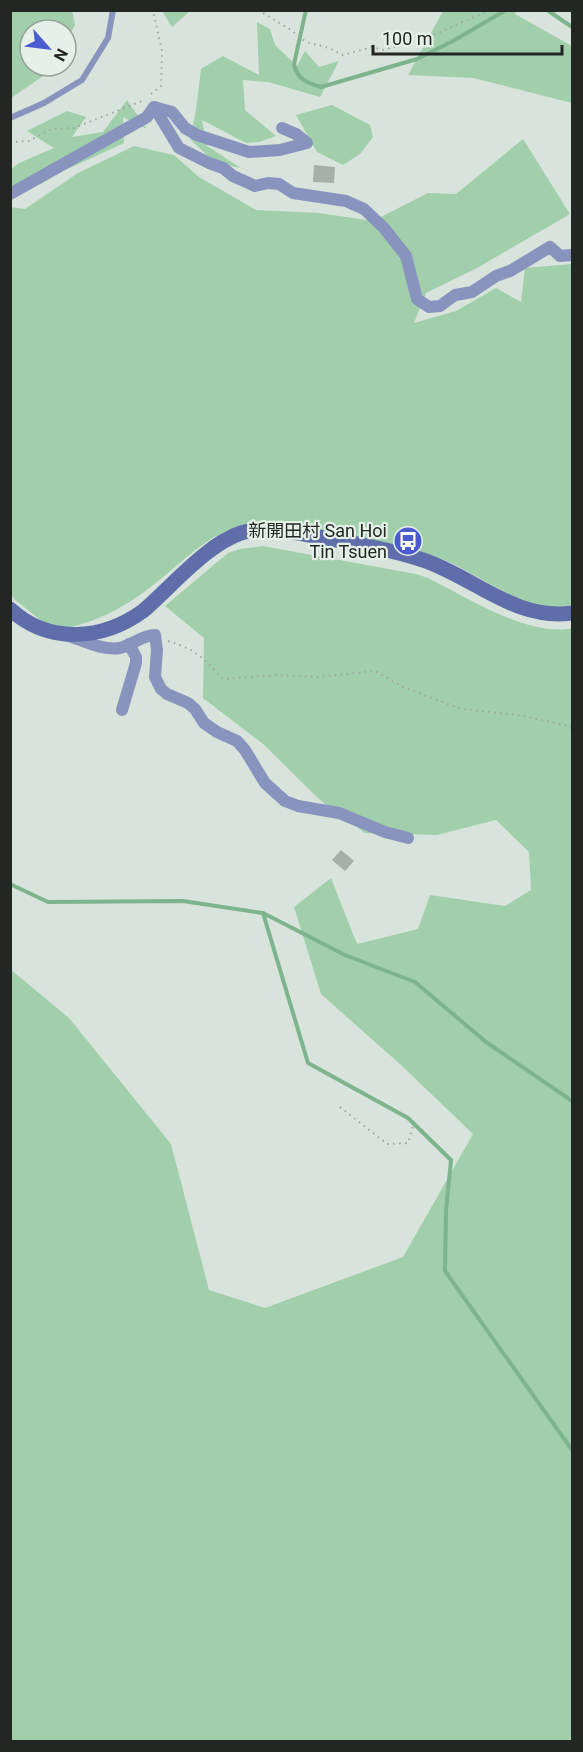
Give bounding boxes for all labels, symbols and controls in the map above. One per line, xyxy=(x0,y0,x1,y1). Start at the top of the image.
north arrow xyxy=(18,18,78,78)
scale bar xyxy=(373,18,562,56)
text: 100 m xyxy=(382,28,433,49)
text: N xyxy=(50,45,72,64)
place label: 新開田村 San Hoi Tin Tsuen xyxy=(248,520,387,562)
bus stop icon: 新開田村 San Hoi Tin Tsuen xyxy=(392,525,424,557)

